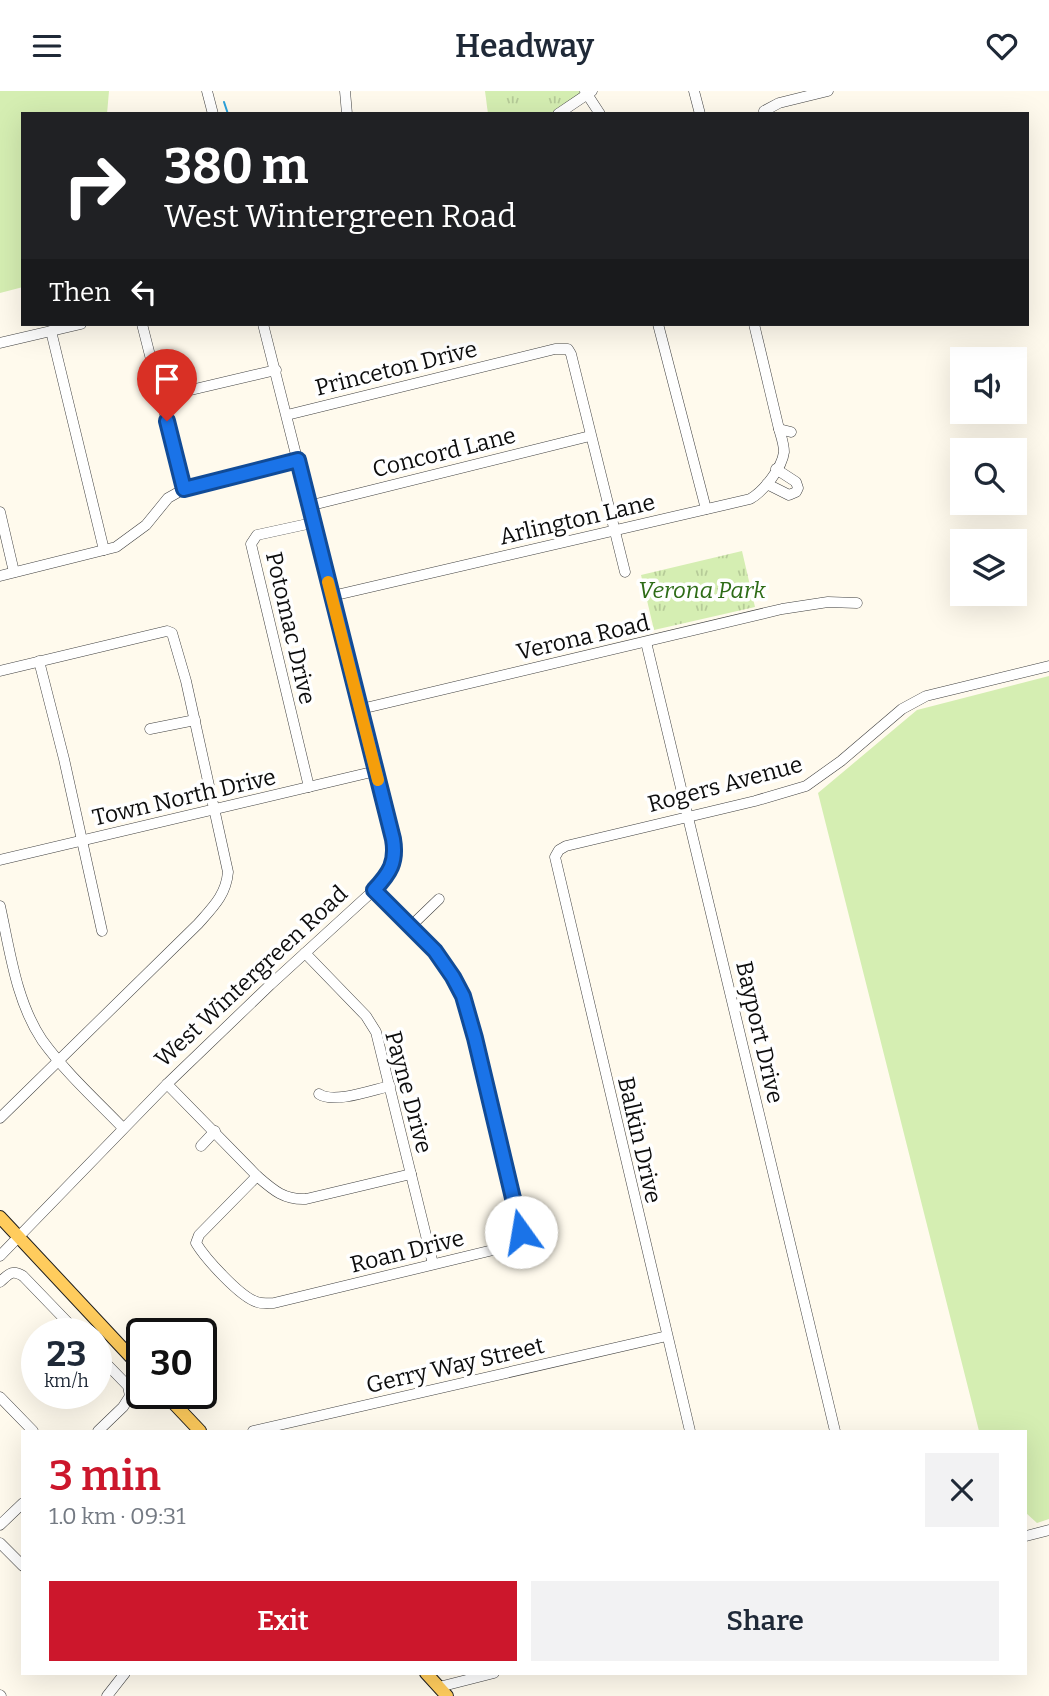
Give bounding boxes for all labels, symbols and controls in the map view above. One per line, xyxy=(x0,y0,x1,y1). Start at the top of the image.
icon: menu xyxy=(28,27,66,65)
text: Headway xyxy=(455,27,594,65)
icon: heart xyxy=(983,27,1021,65)
text: 380 m xyxy=(164,137,308,196)
icon: right xyxy=(49,140,140,231)
text: West Wintergreen Road xyxy=(164,197,516,235)
icon: left xyxy=(125,273,163,311)
text: Then xyxy=(49,277,111,308)
street label: Princeton Drive xyxy=(312,334,480,402)
map controls xyxy=(950,347,1027,606)
button: sound xyxy=(950,347,1027,424)
pin xyxy=(137,349,197,421)
icon: arrive xyxy=(148,360,186,398)
street label: Concord Lane xyxy=(369,421,519,483)
button: search xyxy=(950,438,1027,515)
street label: Arlington Lane xyxy=(496,487,658,551)
button: layers xyxy=(950,529,1027,606)
street label: Potomac Drive xyxy=(260,549,322,707)
park label: Verona Park xyxy=(638,576,766,604)
street label: Verona Road xyxy=(514,608,653,666)
street label: Rogers Avenue xyxy=(644,750,806,818)
street label: Town North Drive xyxy=(90,762,278,832)
street label: West Wintergreen Road xyxy=(149,879,353,1073)
street label: Bayport Drive xyxy=(730,958,790,1106)
street label: Payne Drive xyxy=(379,1028,439,1156)
street label: Balkin Drive xyxy=(612,1074,668,1206)
position arrow xyxy=(484,1195,558,1269)
street label: Roan Drive xyxy=(347,1223,467,1279)
speed limit sign: 30 xyxy=(126,1318,217,1409)
street label: Gerry Way Street xyxy=(363,1331,547,1399)
text: 23 xyxy=(47,1333,86,1375)
text: km/h xyxy=(44,1370,89,1392)
text: 3 min xyxy=(49,1451,161,1501)
button: close xyxy=(925,1453,999,1527)
text: 1.0 km · 09:31 xyxy=(49,1502,185,1530)
button: Exit xyxy=(49,1581,517,1661)
button: Share xyxy=(531,1581,999,1661)

